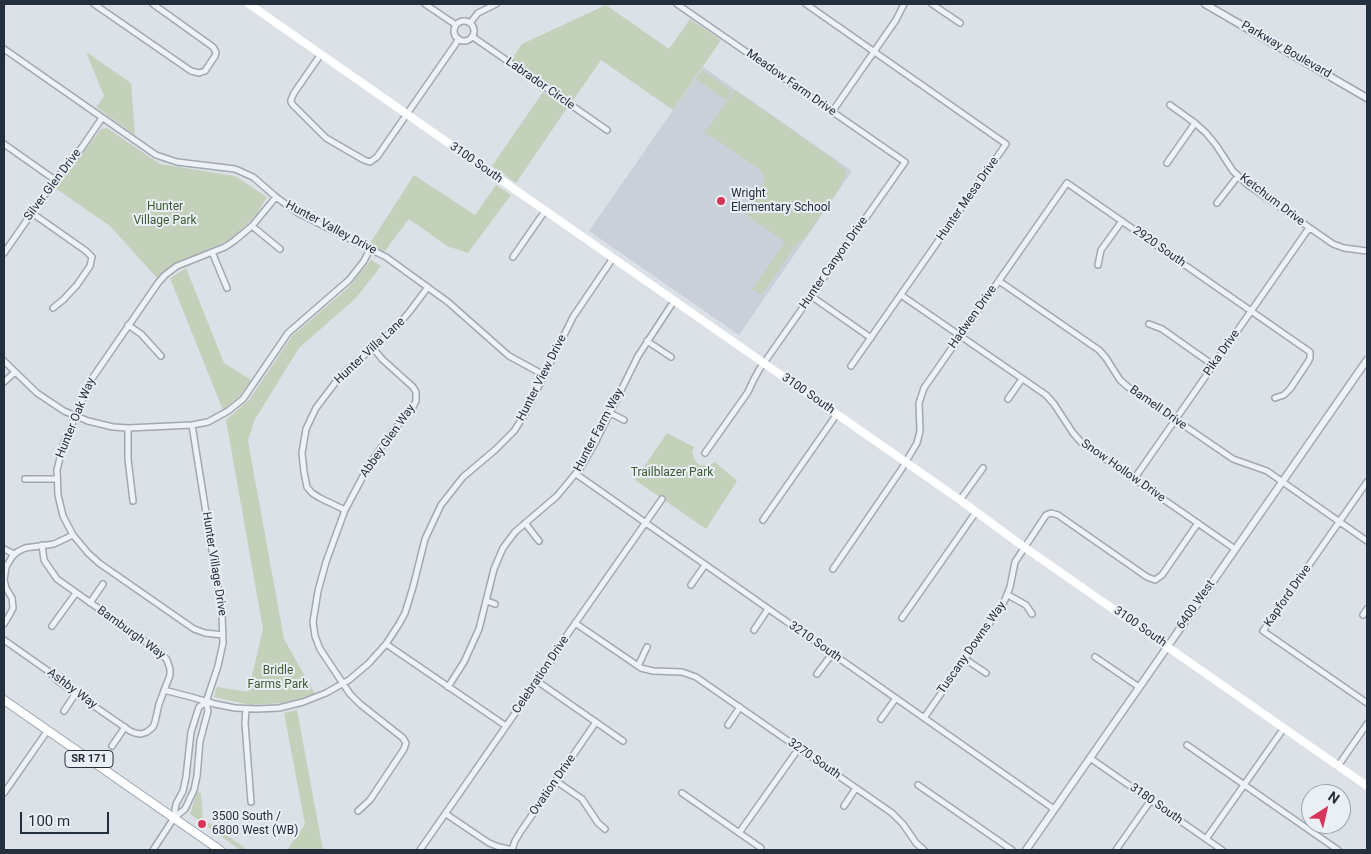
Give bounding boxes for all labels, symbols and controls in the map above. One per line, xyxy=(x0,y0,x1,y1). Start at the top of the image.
street label: Parkway Boulevard xyxy=(1238,18,1334,82)
street label: Meadow Farm Drive xyxy=(743,47,839,119)
street label: Labrador Circle xyxy=(503,55,577,113)
street label: 3100 South xyxy=(447,140,505,186)
street label: Silver Glen Drive xyxy=(21,146,85,224)
street label: Hunter Mesa Drive xyxy=(934,154,1002,244)
street label: Ketchum Drive xyxy=(1237,171,1307,229)
place label: Wright Elementary School xyxy=(731,187,831,215)
marker: Wright Elementary School xyxy=(715,195,727,207)
street label: Hunter Valley Drive xyxy=(283,198,379,258)
park label: Hunter Village Park xyxy=(133,200,197,228)
street label: Hunter Canyon Drive xyxy=(797,214,871,312)
street label: 2920 South xyxy=(1130,224,1188,270)
street label: Hadwen Drive xyxy=(946,283,1000,351)
street label: Hunter Villa Lane xyxy=(332,315,408,387)
street label: Pika Drive xyxy=(1201,327,1243,379)
street label: Hunter View Drive xyxy=(514,332,570,424)
street label: 3100 South xyxy=(779,371,837,417)
street label: Hunter Oak Way xyxy=(53,376,99,460)
street label: Bamell Drive xyxy=(1127,383,1189,433)
street label: Hunter Farm Way xyxy=(571,386,627,474)
street label: Abbey Glen Way xyxy=(357,402,419,480)
street label: Snow Hollow Drive xyxy=(1078,437,1168,505)
park label: Trailblazer Park xyxy=(631,466,713,480)
street label: Hunter Village Drive xyxy=(199,511,229,617)
street label: Kapford Drive xyxy=(1261,562,1315,630)
street label: 6400 West xyxy=(1174,578,1218,632)
street label: Tuscany Downs Way xyxy=(935,599,1009,697)
street label: Bamburgh Way xyxy=(94,603,168,663)
street label: 3100 South xyxy=(1111,604,1169,650)
street label: 3210 South xyxy=(786,619,844,665)
street label: Celebration Drive xyxy=(510,633,572,717)
park label: Bridle Farms Park xyxy=(248,664,308,692)
street label: Ashby Way xyxy=(44,666,100,712)
street label: 3270 South xyxy=(785,736,843,782)
road number: SR 171 xyxy=(65,751,113,768)
street label: Ovation Drive xyxy=(527,752,579,818)
street label: 3180 South xyxy=(1127,781,1185,827)
north arrow xyxy=(1301,784,1351,834)
text: N xyxy=(1325,788,1343,807)
scale bar xyxy=(22,802,111,834)
place label: 3500 South / 6800 West (WB) xyxy=(212,810,298,838)
text: 100 m xyxy=(28,812,70,830)
marker: 3500 South / 6800 West (WB) xyxy=(196,818,208,830)

